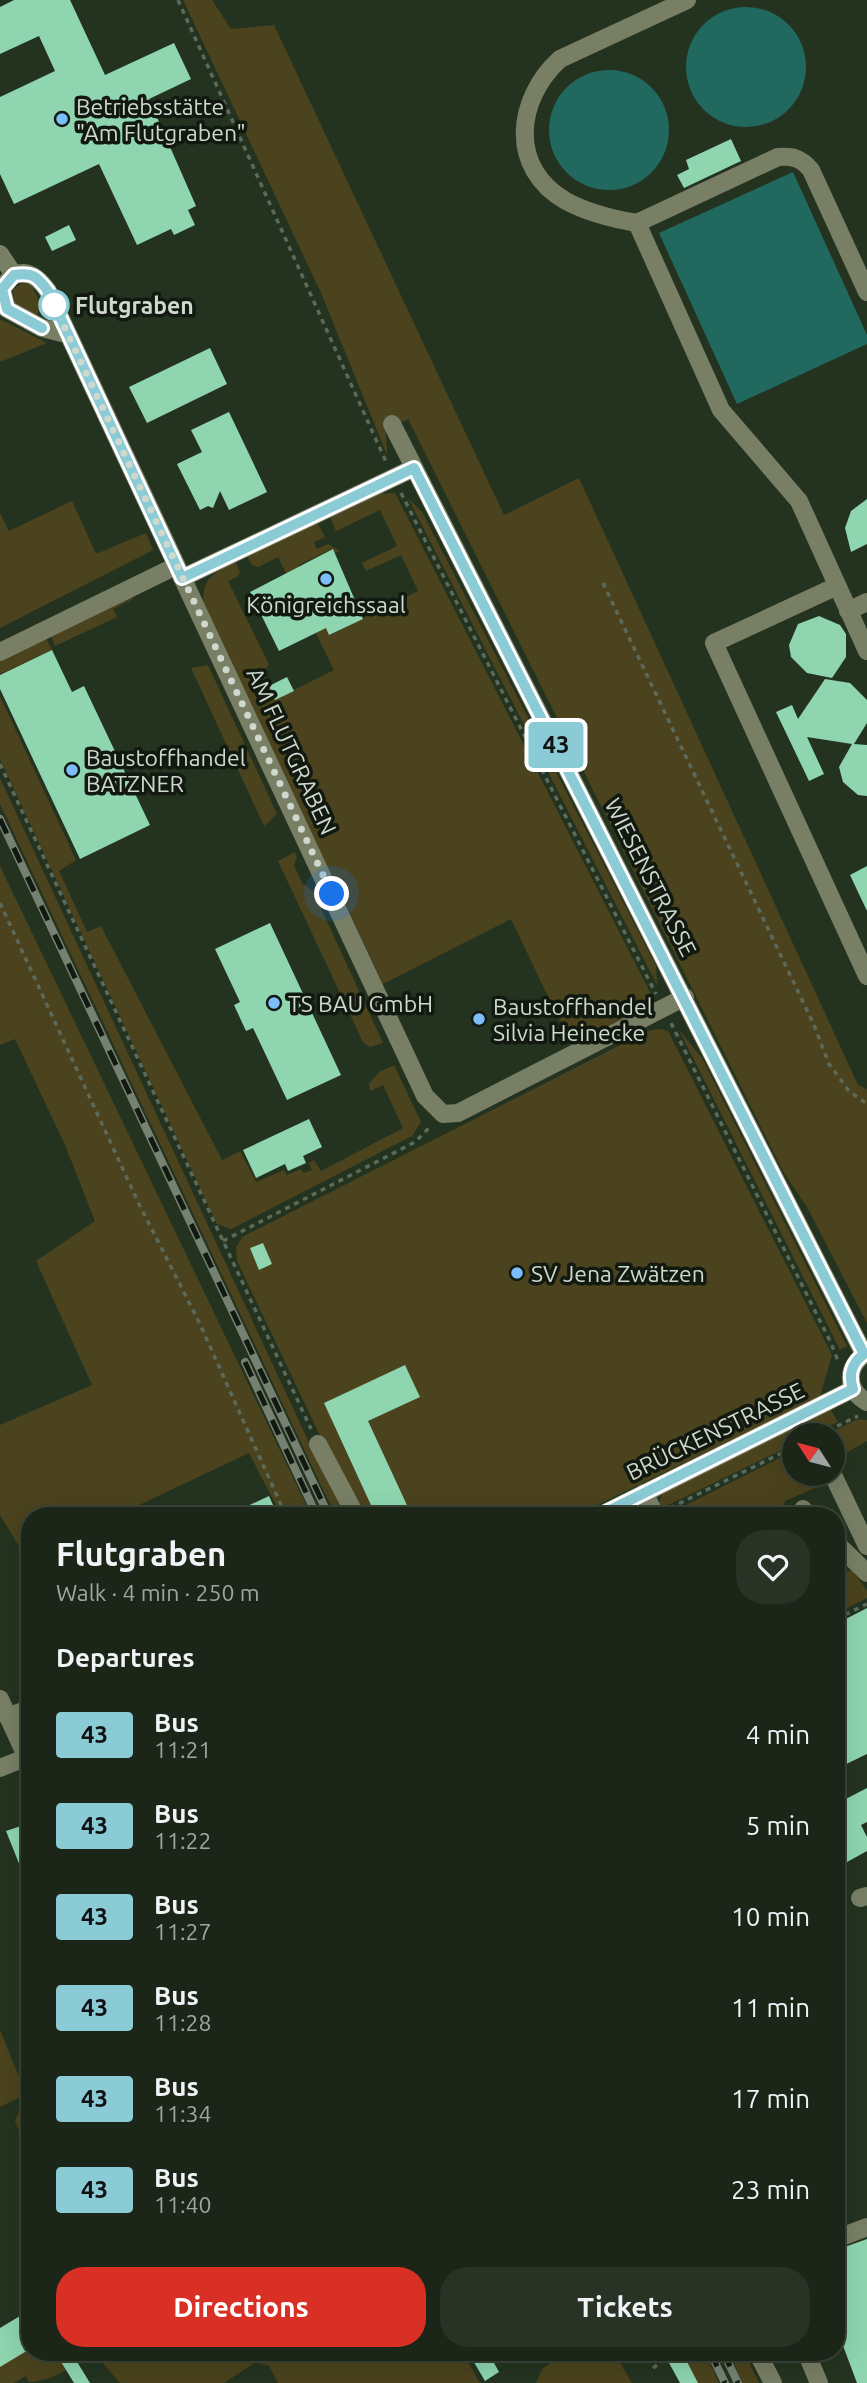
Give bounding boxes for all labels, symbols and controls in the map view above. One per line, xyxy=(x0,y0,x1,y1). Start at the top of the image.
place label: Betriebsstätte "Am Flutgraben" xyxy=(76,94,246,145)
marker: Betriebsstätte "Am Flutgraben" xyxy=(54,111,70,127)
marker: Flutgraben xyxy=(39,290,69,320)
place label: Flutgraben xyxy=(75,293,194,318)
marker: Königreichssaal xyxy=(318,571,334,587)
place label: Königreichssaal xyxy=(246,592,406,617)
street label: AM FLUTGRABEN xyxy=(242,664,342,838)
line badge: 43 xyxy=(524,722,588,768)
text: 43 xyxy=(542,731,570,758)
place label: Baustoffhandel BATZNER xyxy=(86,745,246,796)
marker: Baustoffhandel BATZNER xyxy=(64,762,80,778)
street label: WIESENSTRASSE xyxy=(600,794,702,960)
your location xyxy=(314,876,349,911)
place label: TS BAU GmbH xyxy=(288,991,433,1016)
place label: Baustoffhandel Silvia Heinecke xyxy=(493,994,653,1045)
marker: TS BAU GmbH xyxy=(266,995,282,1011)
marker: Baustoffhandel Silvia Heinecke xyxy=(471,1011,487,1027)
place label: SV Jena Zwätzen xyxy=(531,1261,705,1286)
marker: SV Jena Zwätzen xyxy=(509,1265,525,1281)
street label: BRÜCKENSTRASSE xyxy=(622,1377,808,1485)
north arrow xyxy=(782,1423,845,1486)
map controls xyxy=(782,1423,845,1486)
button: heart xyxy=(736,1530,810,1604)
text: Flutgraben xyxy=(56,1535,226,1572)
text: Walk · 4 min · 250 m xyxy=(56,1580,260,1605)
text: Departures xyxy=(56,1643,194,1672)
text: Bus xyxy=(154,1708,199,1737)
text: 4 min xyxy=(746,1720,810,1749)
text: 43 xyxy=(81,1721,108,1748)
text: 11:21 xyxy=(154,1737,212,1762)
text: Bus xyxy=(154,1799,199,1828)
text: 5 min xyxy=(746,1811,810,1840)
text: 43 xyxy=(81,1812,108,1839)
text: 11:22 xyxy=(154,1828,212,1853)
text: Bus xyxy=(154,1890,199,1919)
text: 10 min xyxy=(731,1902,810,1931)
text: 43 xyxy=(81,1903,108,1930)
text: 11:27 xyxy=(154,1919,212,1944)
text: Bus xyxy=(154,1981,199,2010)
text: 11 min xyxy=(731,1993,810,2022)
text: 43 xyxy=(81,1994,108,2021)
text: 11:28 xyxy=(154,2010,212,2035)
text: Bus xyxy=(154,2072,199,2101)
text: 17 min xyxy=(731,2084,810,2113)
text: 43 xyxy=(81,2085,108,2112)
text: 11:34 xyxy=(154,2101,212,2126)
text: Bus xyxy=(154,2163,199,2192)
text: 23 min xyxy=(731,2175,810,2204)
text: 43 xyxy=(81,2176,108,2203)
text: 11:40 xyxy=(154,2192,212,2217)
button: Directions xyxy=(56,2267,426,2347)
button: Tickets xyxy=(440,2267,810,2347)

